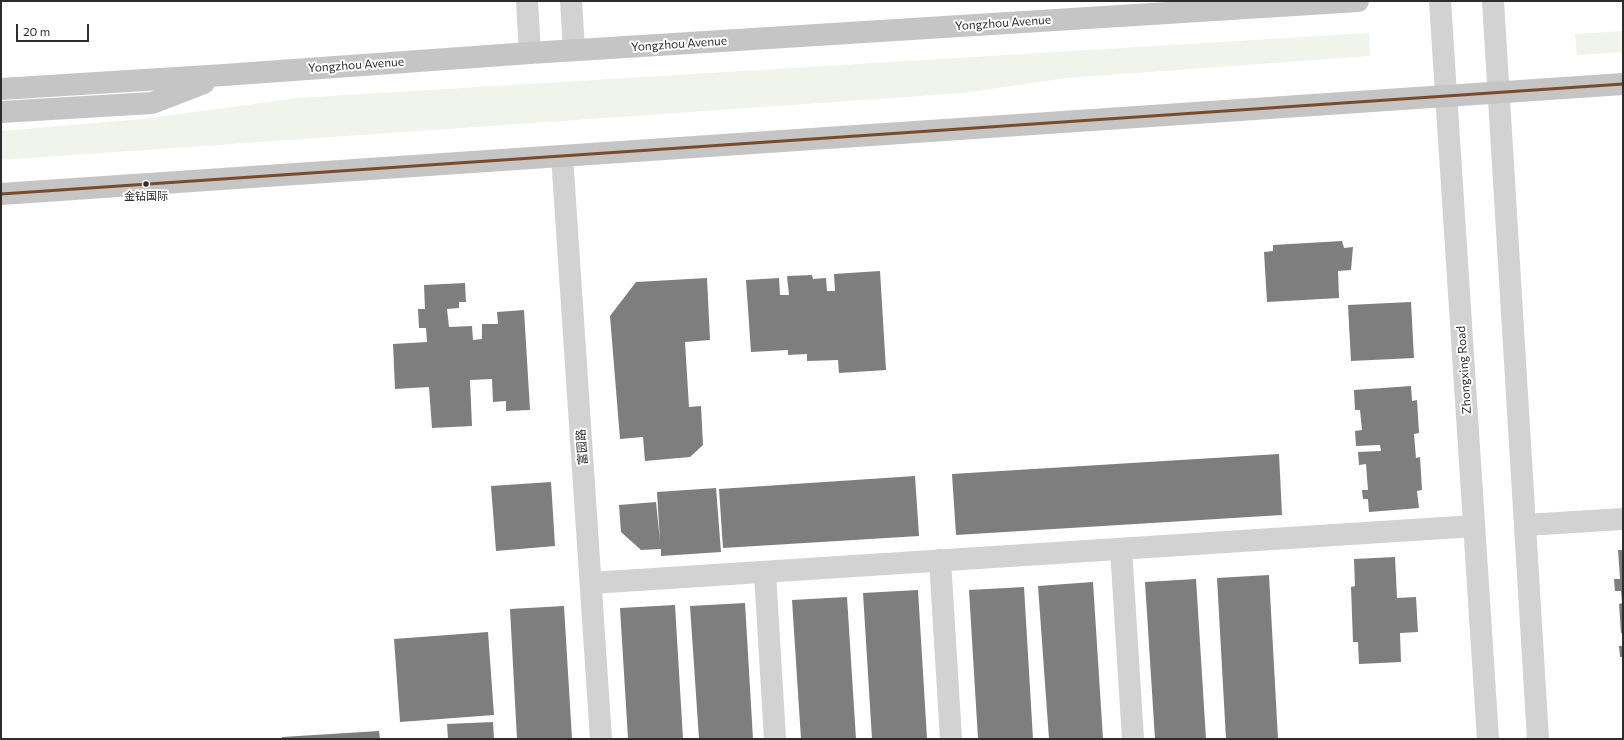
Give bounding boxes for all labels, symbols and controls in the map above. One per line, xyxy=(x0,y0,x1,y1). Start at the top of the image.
street label: Yongzhou Avenue xyxy=(954,12,1052,34)
scale bar xyxy=(18,16,91,42)
text: 20 m xyxy=(23,24,50,38)
street label: Yongzhou Avenue xyxy=(630,33,728,55)
street label: Yongzhou Avenue xyxy=(307,54,405,76)
marker: 金钻国际 xyxy=(141,179,151,189)
place label: 金钻国际 xyxy=(124,189,168,203)
street label: Zhongxing Road xyxy=(1454,325,1474,415)
street label: 富园路 xyxy=(574,429,590,465)

